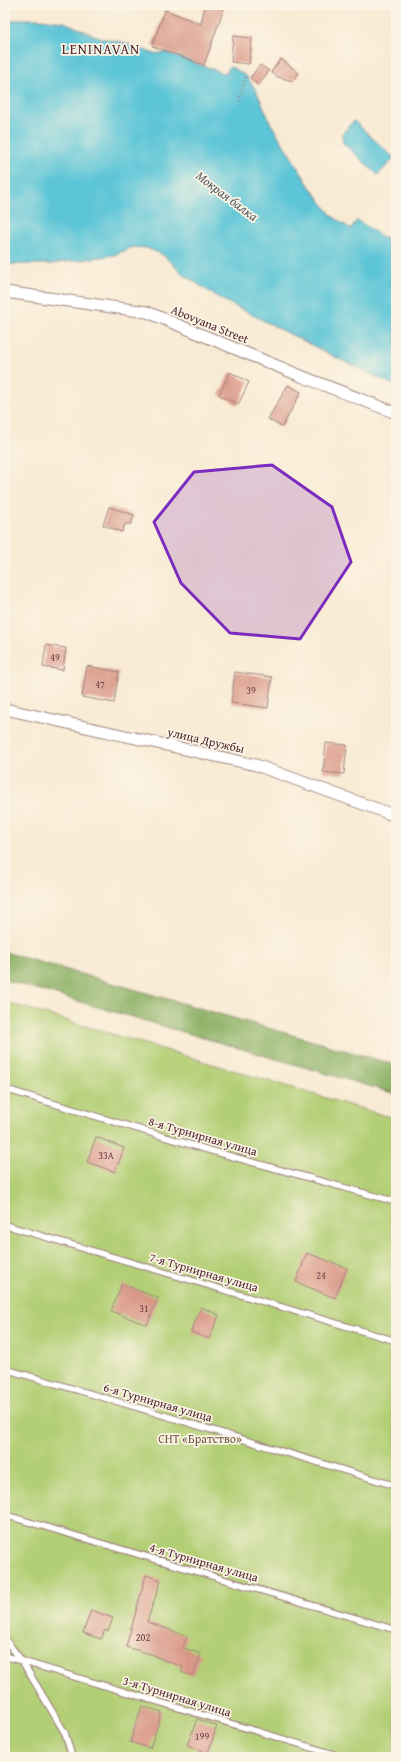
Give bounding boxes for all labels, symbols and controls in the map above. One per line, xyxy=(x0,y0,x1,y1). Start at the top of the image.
district label: LENINAVAN xyxy=(62,39,140,59)
water label: Мокрая балка xyxy=(192,166,262,226)
street label: Abovyana Street xyxy=(169,301,252,348)
house number: 49 xyxy=(50,650,60,665)
house number: 47 xyxy=(95,677,105,692)
house number: 39 xyxy=(246,683,256,698)
street label: улица Дружбы xyxy=(165,723,247,757)
street label: 8-я Турнирная улица xyxy=(147,1112,260,1160)
house number: 33А xyxy=(98,1148,114,1163)
street label: 7-я Турнирная улица xyxy=(148,1248,261,1296)
house number: 24 xyxy=(316,1268,326,1283)
house number: 31 xyxy=(139,1301,149,1316)
street label: 6-я Турнирная улица xyxy=(102,1378,215,1426)
park label: СНТ «Братство» xyxy=(158,1430,242,1447)
street label: 4-я Турнирная улица xyxy=(148,1538,261,1586)
house number: 202 xyxy=(136,1630,150,1645)
street label: 3-я Турнирная улица xyxy=(121,1671,233,1721)
house number: 199 xyxy=(195,1729,209,1744)

